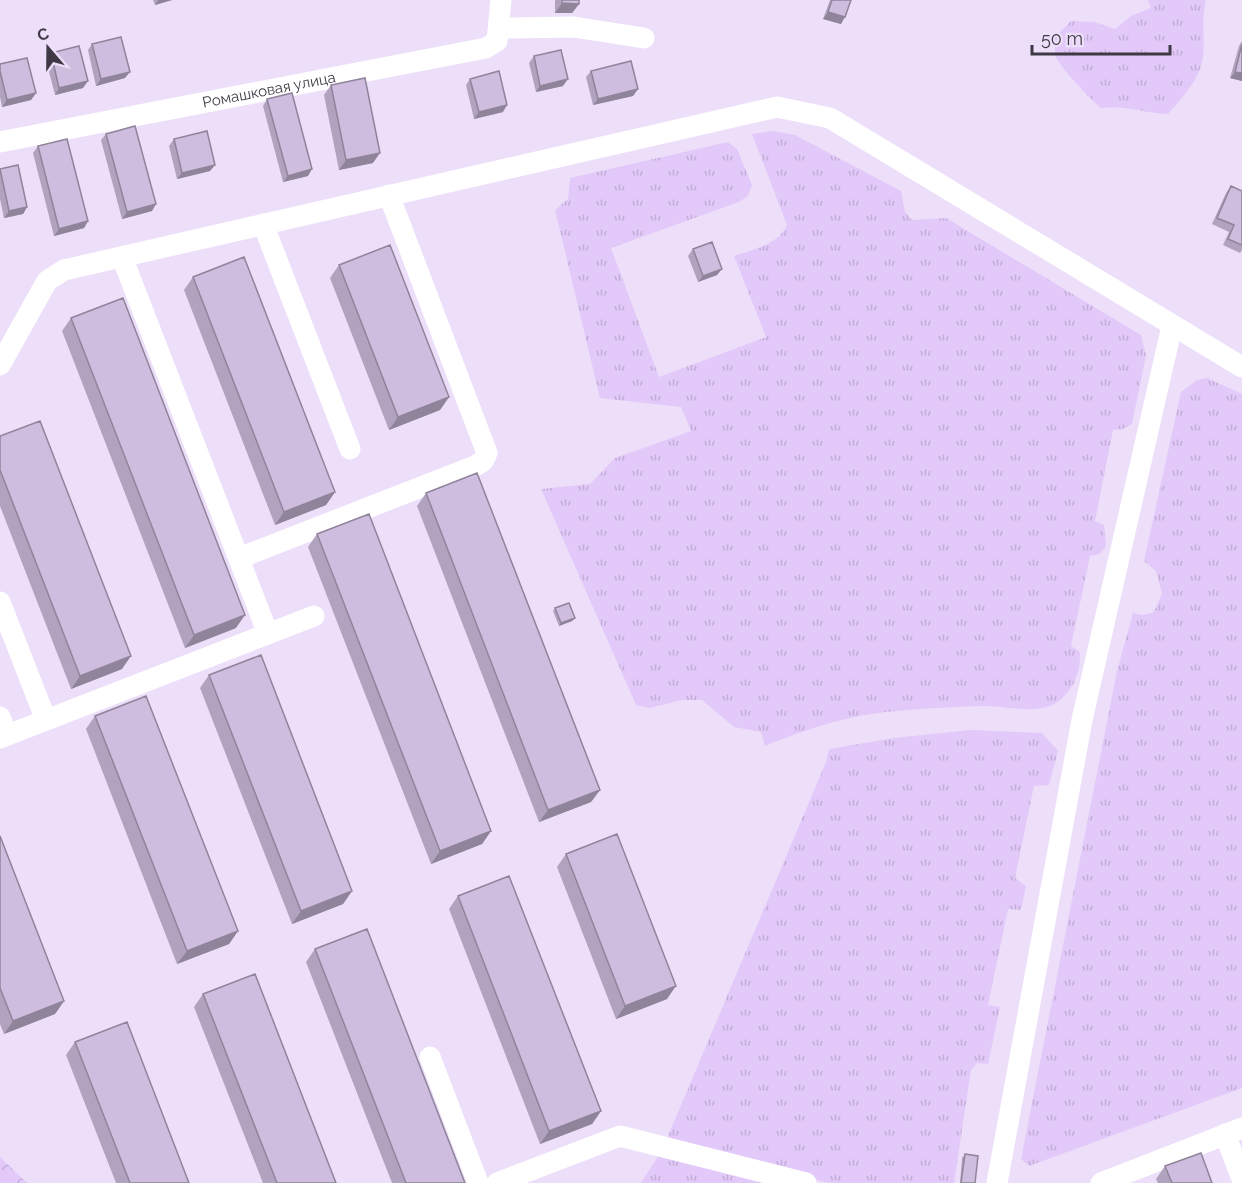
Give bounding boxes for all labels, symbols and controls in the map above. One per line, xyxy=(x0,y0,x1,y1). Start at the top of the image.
north arrow xyxy=(18,18,78,78)
scale bar xyxy=(1032,18,1170,56)
text: С xyxy=(35,24,51,45)
text: 50 m xyxy=(1041,28,1083,49)
street label: Ромашковая улица xyxy=(201,68,337,112)

